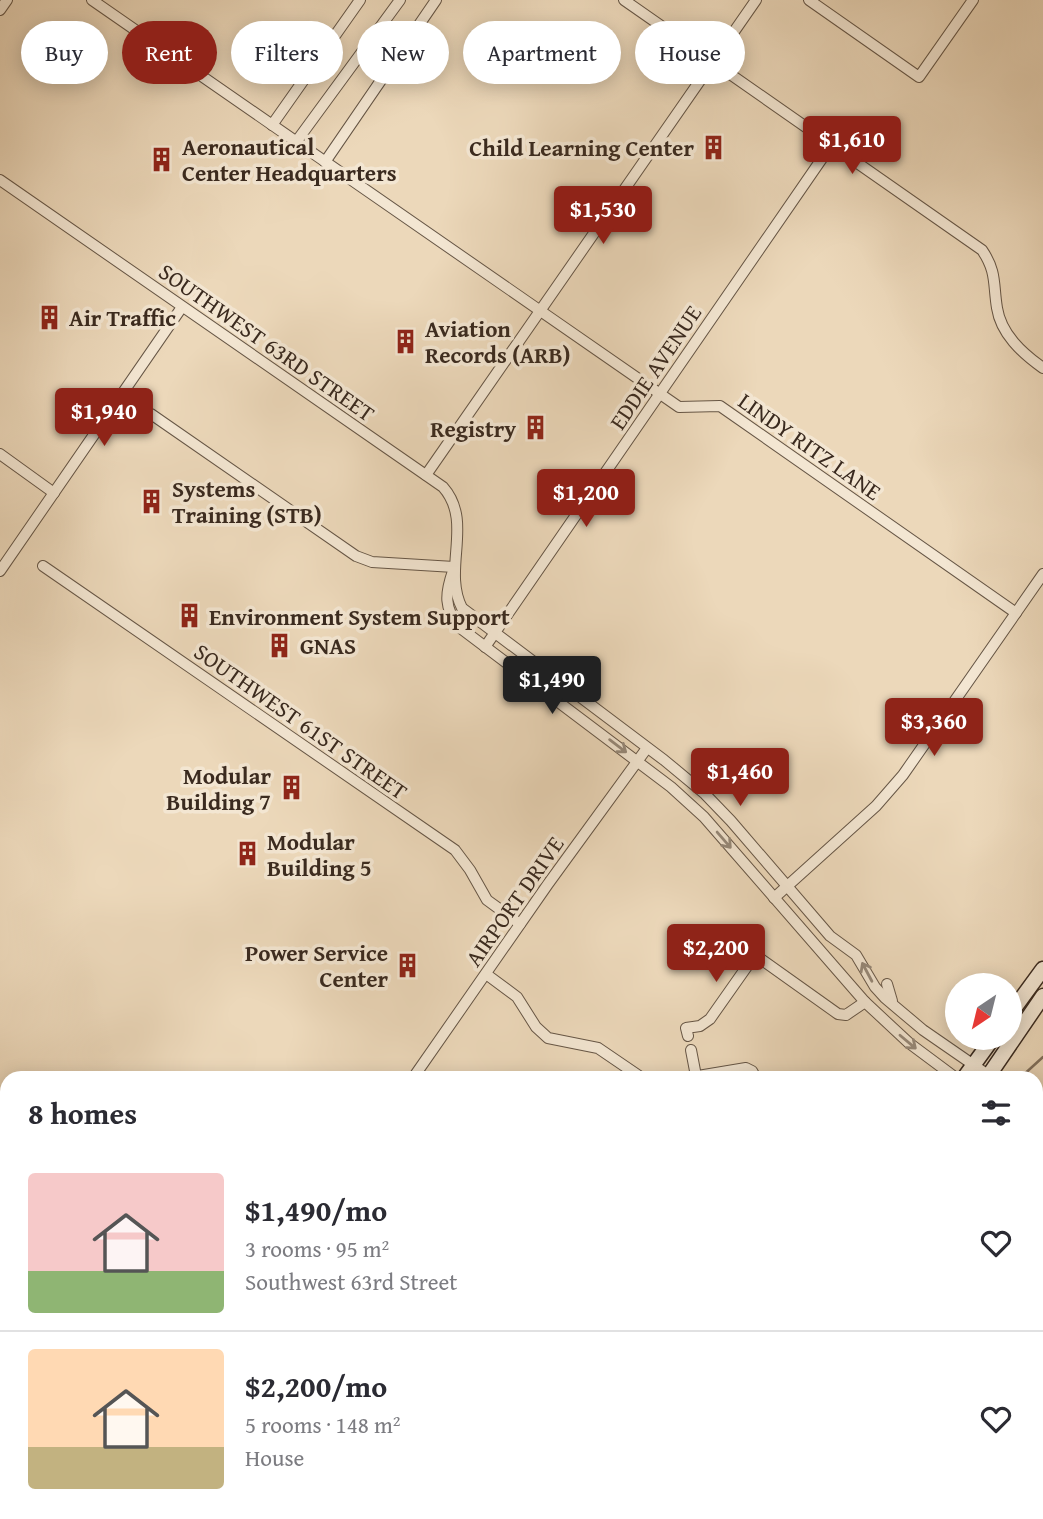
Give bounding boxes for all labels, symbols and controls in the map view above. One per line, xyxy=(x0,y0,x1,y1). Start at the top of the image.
chip: Buy xyxy=(21,21,108,84)
chip: Rent xyxy=(122,21,217,84)
chip: Filters xyxy=(231,21,343,84)
chip: New xyxy=(357,21,449,84)
chip: Apartment xyxy=(463,21,621,84)
chip: House xyxy=(635,21,745,84)
pin: $1,610 xyxy=(795,116,909,176)
text: $1,610 xyxy=(819,122,885,155)
place label: Aeronautical Center Headquarters xyxy=(182,130,397,189)
place label: Child Learning Center xyxy=(469,131,694,164)
building icon: Child Learning Center xyxy=(700,133,728,161)
building icon: Aeronautical Center Headquarters xyxy=(148,145,176,173)
pin: $1,530 xyxy=(546,187,660,246)
text: $1,530 xyxy=(570,192,636,225)
street label: SOUTHWEST 63RD STREET xyxy=(152,255,382,429)
street label: EDDIE AVENUE xyxy=(601,298,709,436)
place label: Air Traffic xyxy=(69,301,176,334)
building icon: Air Traffic xyxy=(35,303,63,331)
place label: Aviation Records (ARB) xyxy=(425,312,571,371)
building icon: Aviation Records (ARB) xyxy=(391,327,419,355)
street label: LINDY RITZ LANE xyxy=(732,384,888,508)
pin: $1,940 xyxy=(47,388,161,448)
text: $1,940 xyxy=(71,394,137,427)
place label: Registry xyxy=(430,412,516,445)
building icon: Registry xyxy=(522,414,550,442)
pin: $1,200 xyxy=(529,470,643,529)
place label: Systems Training (STB) xyxy=(172,472,322,531)
text: $1,200 xyxy=(553,475,619,508)
building icon: Systems Training (STB) xyxy=(138,487,166,515)
place label: Environment System Support xyxy=(209,600,510,633)
building icon: Environment System Support xyxy=(175,602,203,630)
place label: GNAS xyxy=(300,629,356,662)
building icon: GNAS xyxy=(266,631,294,659)
street label: SOUTHWEST 61ST STREET xyxy=(188,635,414,807)
pin: $1,490 xyxy=(495,656,609,716)
text: $1,490 xyxy=(519,662,585,695)
pin: $3,360 xyxy=(877,698,991,758)
text: $3,360 xyxy=(901,704,967,737)
one-way arrow xyxy=(608,739,627,754)
pin: $1,460 xyxy=(683,748,797,808)
text: $1,460 xyxy=(707,754,773,787)
place label: Modular Building 7 xyxy=(166,759,271,818)
building icon: Modular Building 7 xyxy=(277,774,305,802)
place label: Modular Building 5 xyxy=(267,825,372,884)
street label: AIRPORT DRIVE xyxy=(457,829,571,973)
one-way arrow xyxy=(716,831,732,849)
building icon: Modular Building 5 xyxy=(233,840,261,868)
pin: $2,200 xyxy=(659,925,773,984)
text: $2,200 xyxy=(683,930,749,963)
place label: Power Service Center xyxy=(245,936,388,995)
building icon: Power Service Center xyxy=(394,951,422,979)
one-way arrow xyxy=(860,963,874,983)
north arrow xyxy=(945,973,1022,1050)
map controls xyxy=(945,973,1022,1050)
one-way arrow xyxy=(899,1034,917,1050)
text: 8 homes xyxy=(28,1091,137,1135)
icon: filters xyxy=(977,1094,1015,1132)
text: $1,490/mo xyxy=(245,1188,387,1232)
icon: home xyxy=(84,1201,168,1285)
icon: heart xyxy=(977,1224,1015,1262)
text: 3 rooms · 95 m² xyxy=(245,1232,389,1265)
text: Southwest 63rd Street xyxy=(245,1265,457,1298)
text: $2,200/mo xyxy=(245,1364,387,1408)
icon: home xyxy=(84,1377,168,1461)
icon: heart xyxy=(977,1400,1015,1438)
text: 5 rooms · 148 m² xyxy=(245,1408,400,1441)
text: House xyxy=(245,1441,304,1474)

